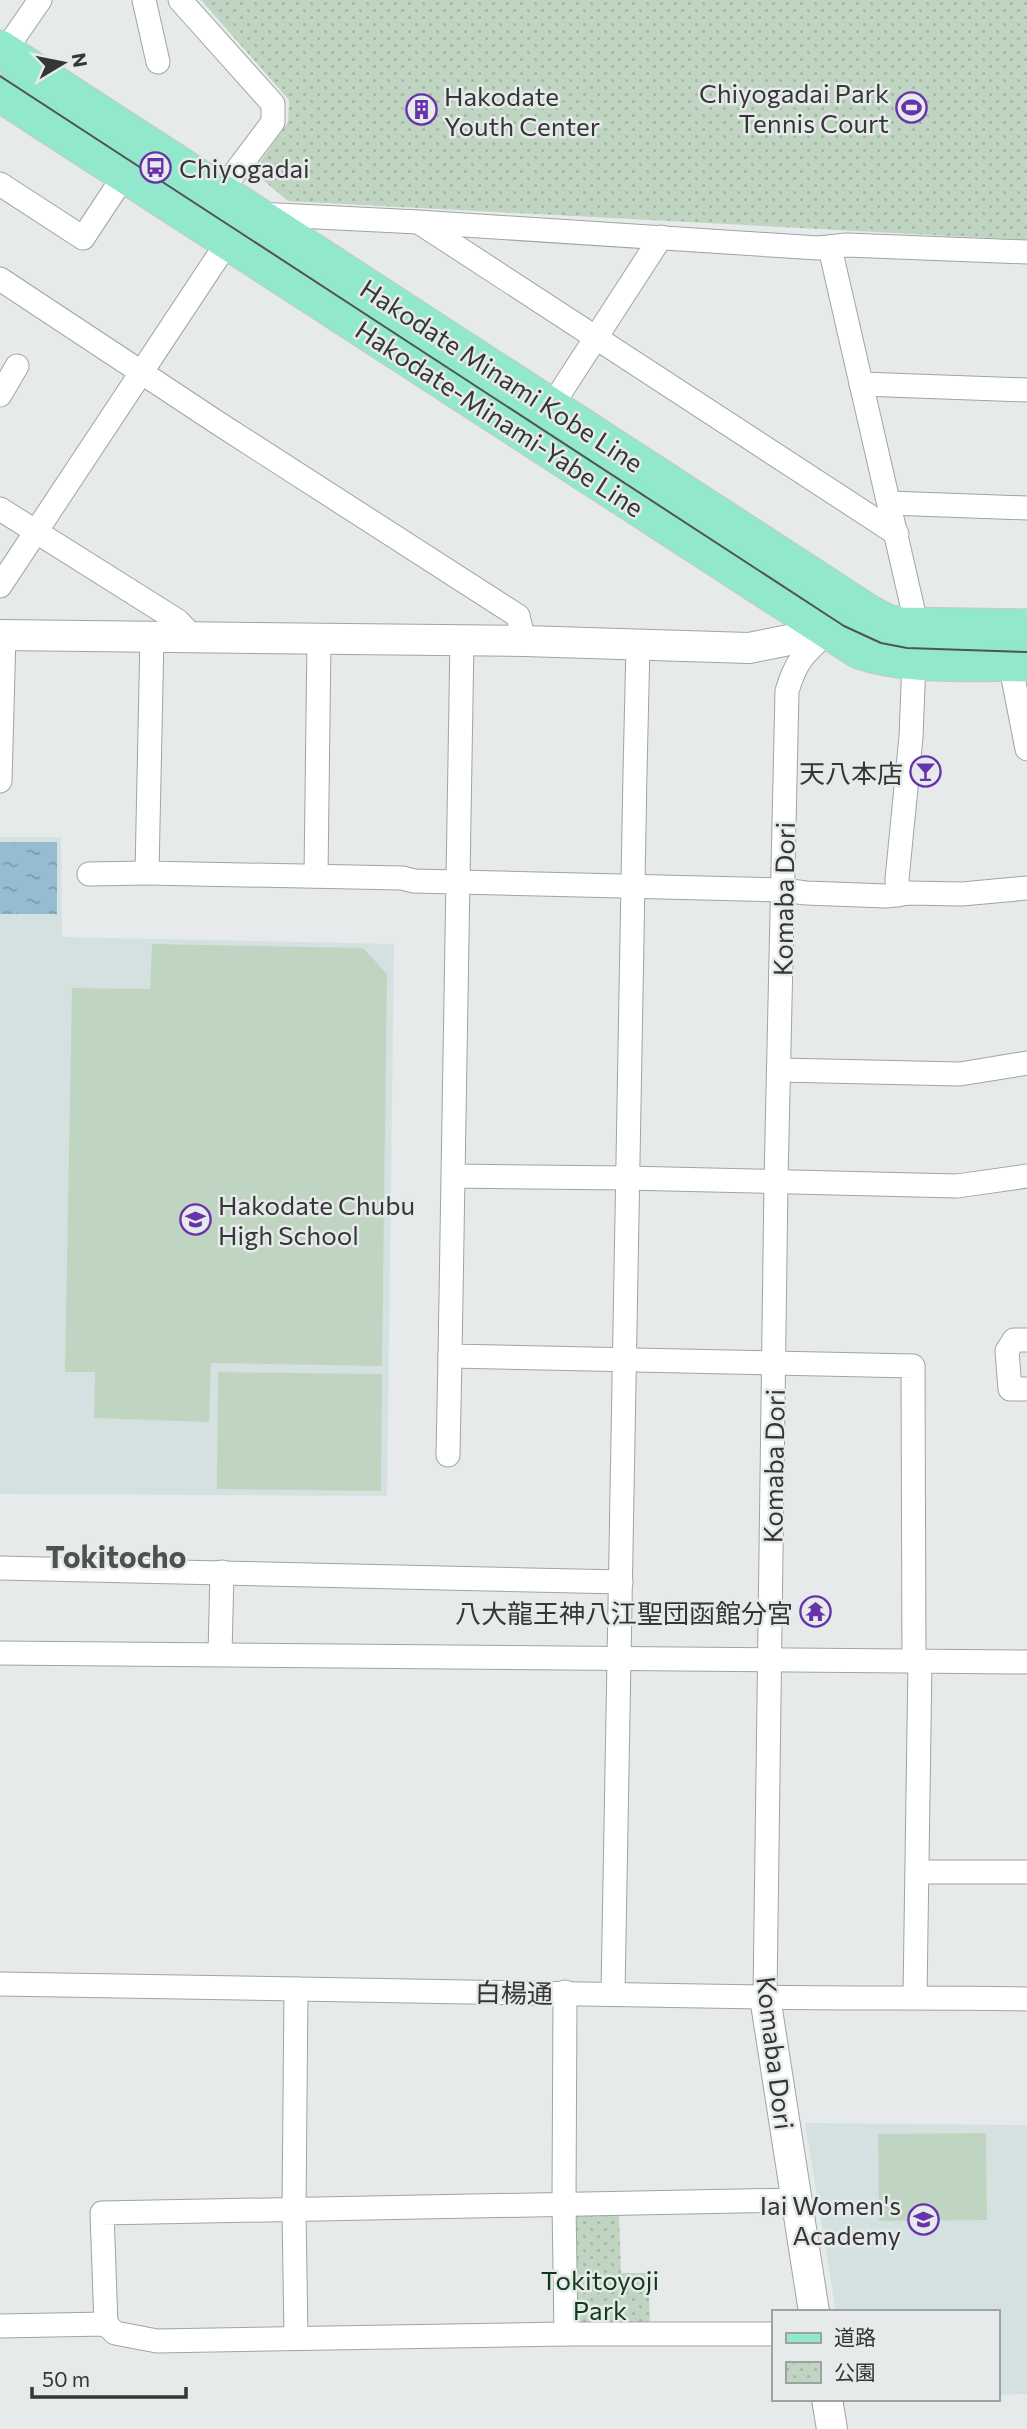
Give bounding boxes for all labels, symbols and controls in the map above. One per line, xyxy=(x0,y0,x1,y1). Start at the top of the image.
north arrow xyxy=(28,28,98,98)
text: N xyxy=(68,51,93,69)
place label: Chiyogadai Park Tennis Court xyxy=(699,77,889,138)
place label: Hakodate Youth Center xyxy=(444,80,600,141)
sports icon: Chiyogadai Park Tennis Court xyxy=(895,90,929,124)
building icon: Hakodate Youth Center xyxy=(404,93,438,127)
bus stop icon: Chiyogadai xyxy=(139,150,173,184)
place label: Chiyogadai xyxy=(179,152,310,183)
street label: Hakodate Minami Kobe Line xyxy=(355,272,649,478)
street label: Hakodate-Minami-Yabe Line xyxy=(350,313,650,523)
bar icon: 天八本店 xyxy=(909,755,943,789)
place label: 天八本店 xyxy=(799,757,903,788)
street label: Komaba Dori xyxy=(766,822,800,976)
place label: Hakodate Chubu High School xyxy=(218,1189,415,1250)
school or university icon: Hakodate Chubu High School xyxy=(178,1202,212,1236)
street label: Komaba Dori xyxy=(756,1389,790,1543)
district label: Tokitocho xyxy=(46,1537,186,1574)
temple icon: 八大龍王神八江聖団函館分宮 xyxy=(799,1595,833,1629)
place label: 八大龍王神八江聖団函館分宮 xyxy=(455,1597,793,1628)
street label: Komaba Dori xyxy=(751,1975,801,2131)
street label: 白楊通 xyxy=(475,1976,553,2008)
place label: Iai Women's Academy xyxy=(760,2189,901,2250)
school or university icon: Iai Women's Academy xyxy=(907,2202,941,2236)
park label: Tokitoyoji Park xyxy=(541,2264,659,2325)
legend xyxy=(772,2310,999,2401)
text: 道路 xyxy=(834,2324,876,2349)
scale bar xyxy=(32,2356,186,2400)
text: 公園 xyxy=(834,2359,876,2384)
text: 50 m xyxy=(42,2366,90,2391)

